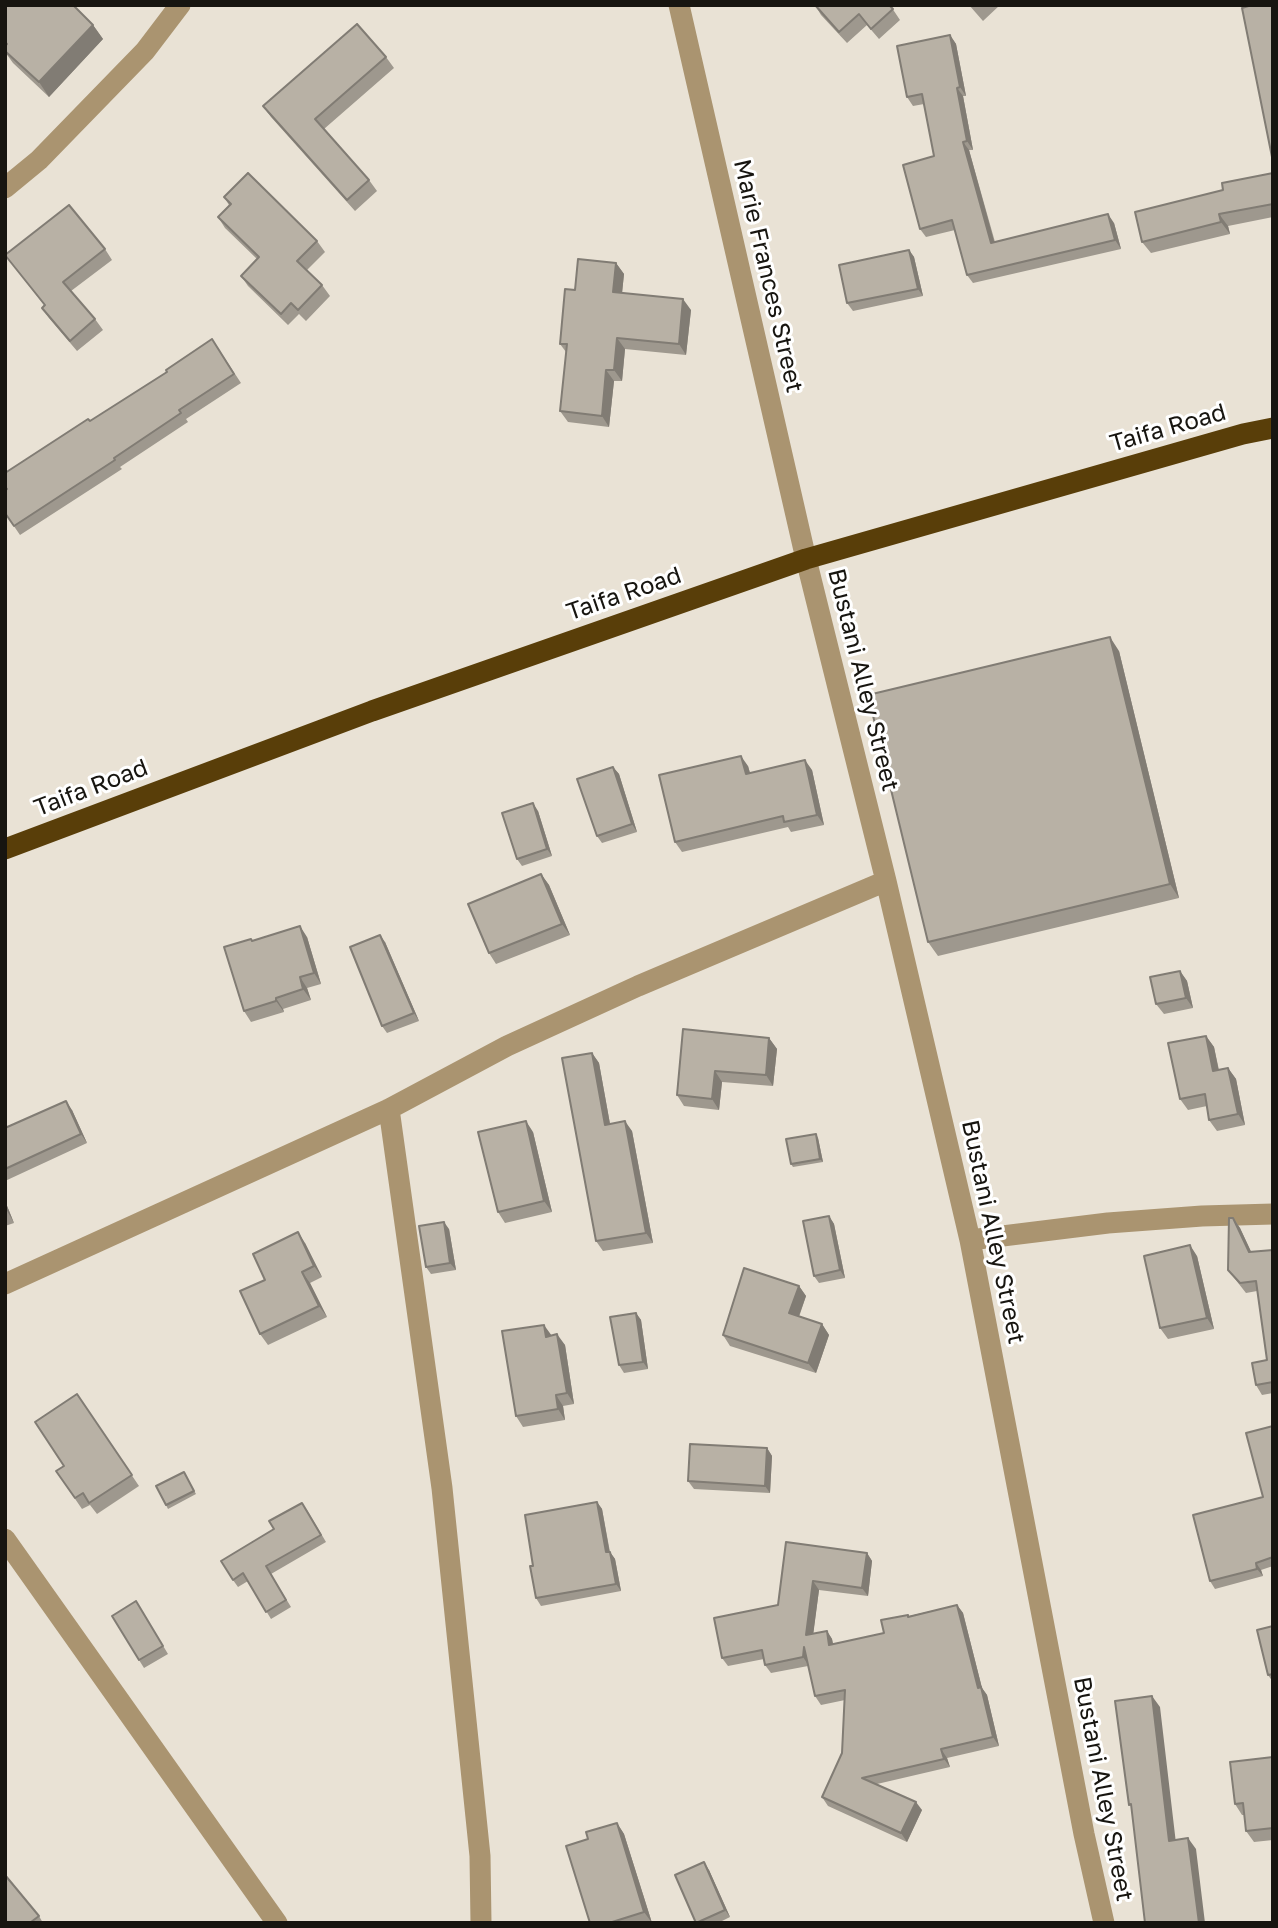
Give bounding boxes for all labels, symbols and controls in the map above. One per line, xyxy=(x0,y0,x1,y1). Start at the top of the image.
street label: Marie Frances Street xyxy=(727,157,809,395)
street label: Taifa Road xyxy=(1107,398,1229,458)
street label: Taifa Road xyxy=(563,561,685,627)
street label: Bustani Alley Street xyxy=(821,566,905,794)
street label: Taifa Road xyxy=(30,753,152,823)
street label: Bustani Alley Street xyxy=(955,1117,1031,1347)
street label: Bustani Alley Street xyxy=(1067,1674,1139,1904)

